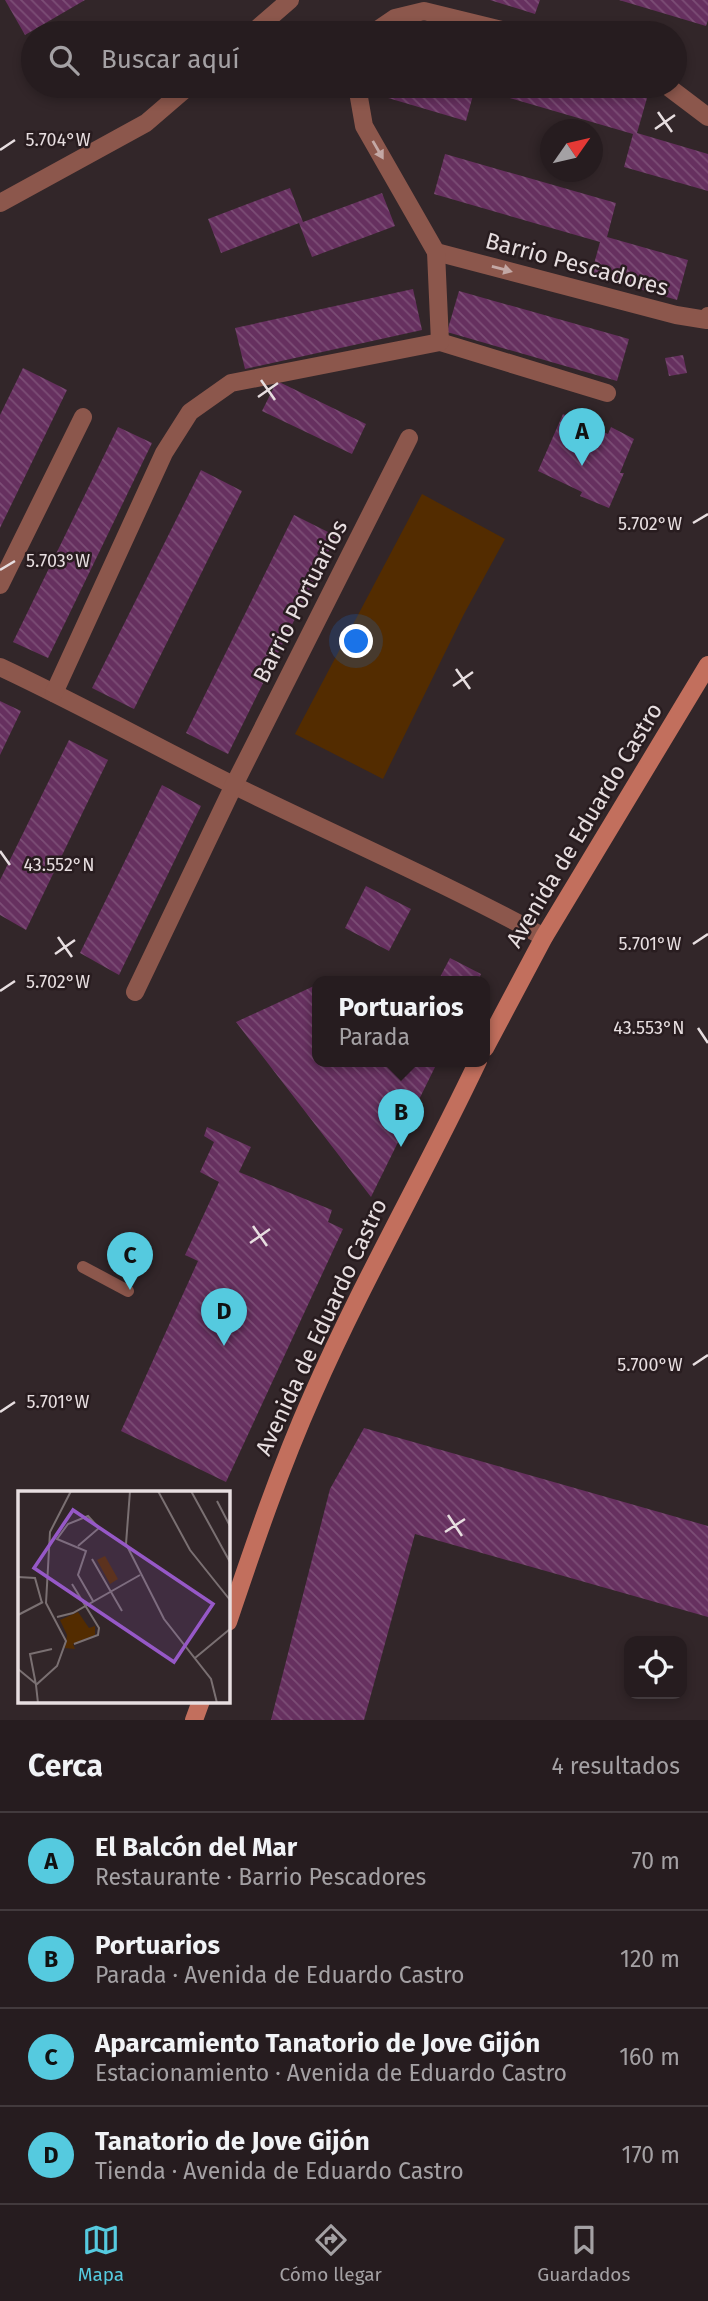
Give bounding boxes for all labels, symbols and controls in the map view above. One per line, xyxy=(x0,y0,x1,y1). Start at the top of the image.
search box xyxy=(21,21,687,98)
icon: search xyxy=(45,41,83,79)
text: Buscar aquí xyxy=(101,44,239,75)
north arrow xyxy=(540,119,603,182)
text: 5.704°W xyxy=(25,129,91,151)
one-way arrow xyxy=(372,140,384,159)
street label: Barrio Pescadores xyxy=(483,226,671,302)
one-way arrow xyxy=(492,264,514,275)
pin: A xyxy=(559,408,605,466)
text: 5.702°W xyxy=(618,513,682,535)
street label: Barrio Portuarios xyxy=(247,515,353,687)
text: 5.703°W xyxy=(26,550,90,572)
your location xyxy=(339,624,373,658)
street label: Avenida de Eduardo Castro xyxy=(500,698,668,952)
text: 43.552°N xyxy=(23,854,95,876)
text: 5.701°W xyxy=(619,933,682,955)
text: 5.702°W xyxy=(26,971,90,993)
popup xyxy=(312,976,490,1067)
text: Portuarios xyxy=(338,992,464,1023)
text: 43.553°N xyxy=(613,1017,685,1039)
text: Parada xyxy=(338,1023,410,1051)
pin: B xyxy=(378,1089,424,1147)
street label: Avenida de Eduardo Castro xyxy=(249,1194,393,1460)
pin: C xyxy=(107,1232,153,1290)
pin: D xyxy=(201,1288,247,1346)
text: 5.700°W xyxy=(617,1354,683,1376)
text: 5.701°W xyxy=(27,1391,90,1413)
inset map xyxy=(18,1491,229,1702)
map controls xyxy=(624,1636,687,1699)
button: locate xyxy=(624,1636,687,1699)
text: Cerca xyxy=(28,1748,103,1784)
text: 4 resultados xyxy=(551,1752,680,1780)
text: El Balcón del Mar xyxy=(95,1832,297,1863)
text: A xyxy=(44,1847,58,1875)
text: 70 m xyxy=(631,1847,680,1875)
text: Restaurante · Barrio Pescadores xyxy=(95,1863,426,1891)
text: Portuarios xyxy=(95,1930,220,1961)
text: B xyxy=(44,1945,58,1973)
text: 120 m xyxy=(620,1945,680,1973)
text: Parada · Avenida de Eduardo Castro xyxy=(95,1961,464,1989)
text: Aparcamiento Tanatorio de Jove Gijón xyxy=(95,2028,540,2059)
text: C xyxy=(44,2043,58,2071)
text: 160 m xyxy=(619,2043,680,2071)
text: Estacionamiento · Avenida de Eduardo Castro xyxy=(95,2059,567,2087)
text: Tanatorio de Jove Gijón xyxy=(95,2126,370,2157)
text: D xyxy=(44,2141,58,2169)
text: 170 m xyxy=(621,2141,680,2169)
text: Tienda · Avenida de Eduardo Castro xyxy=(95,2157,464,2185)
tab: Mapa xyxy=(78,2221,124,2286)
tab: Cómo llegar xyxy=(280,2221,382,2286)
tab: Guardados xyxy=(537,2221,630,2286)

